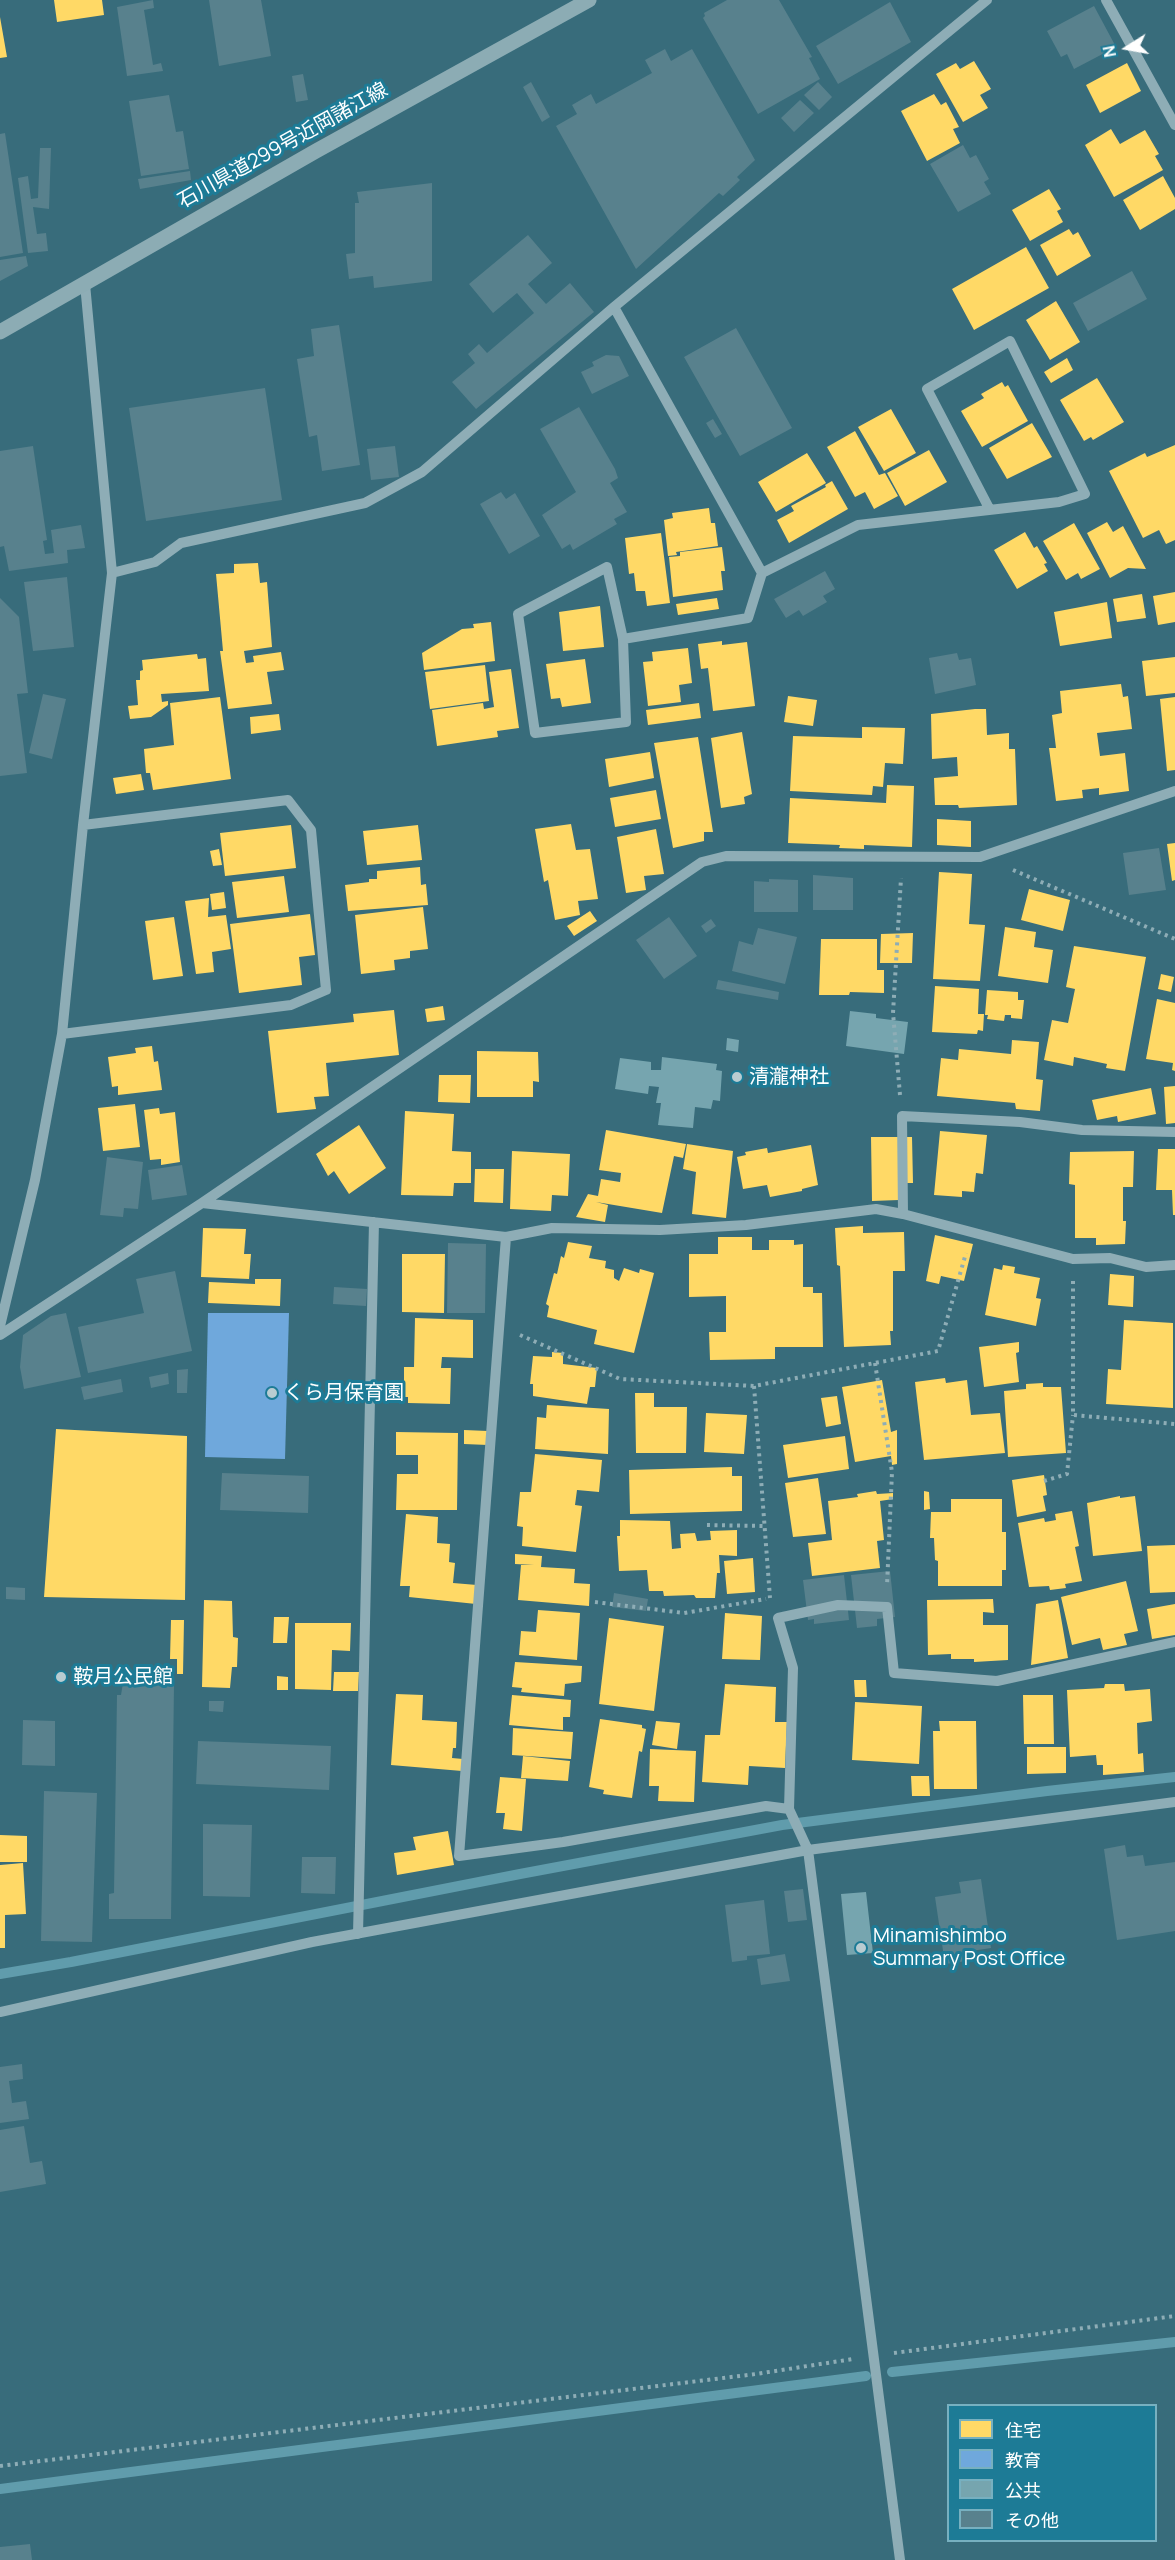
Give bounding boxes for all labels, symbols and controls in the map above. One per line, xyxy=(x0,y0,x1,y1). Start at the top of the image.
north arrow xyxy=(1097,18,1157,78)
text: N xyxy=(1097,44,1121,59)
street label: 石川県道299号近岡諸江線 xyxy=(174,78,392,214)
place label: 清瀧神社 xyxy=(749,1065,829,1089)
marker: 清瀧神社 xyxy=(730,1070,744,1084)
place label: くら月保育園 xyxy=(284,1381,404,1405)
marker: くら月保育園 xyxy=(265,1386,279,1400)
place label: 鞍月公民館 xyxy=(73,1665,173,1689)
marker: 鞍月公民館 xyxy=(54,1670,68,1684)
place label: Minamishimbo Summary Post Office xyxy=(873,1924,1065,1971)
marker: Minamishimbo Summary Post Office xyxy=(854,1941,868,1955)
legend xyxy=(947,2404,1157,2542)
text: 住宅 xyxy=(1005,2418,1041,2442)
text: 教育 xyxy=(1005,2448,1041,2472)
text: 公共 xyxy=(1005,2478,1041,2502)
text: その他 xyxy=(1005,2508,1059,2532)

